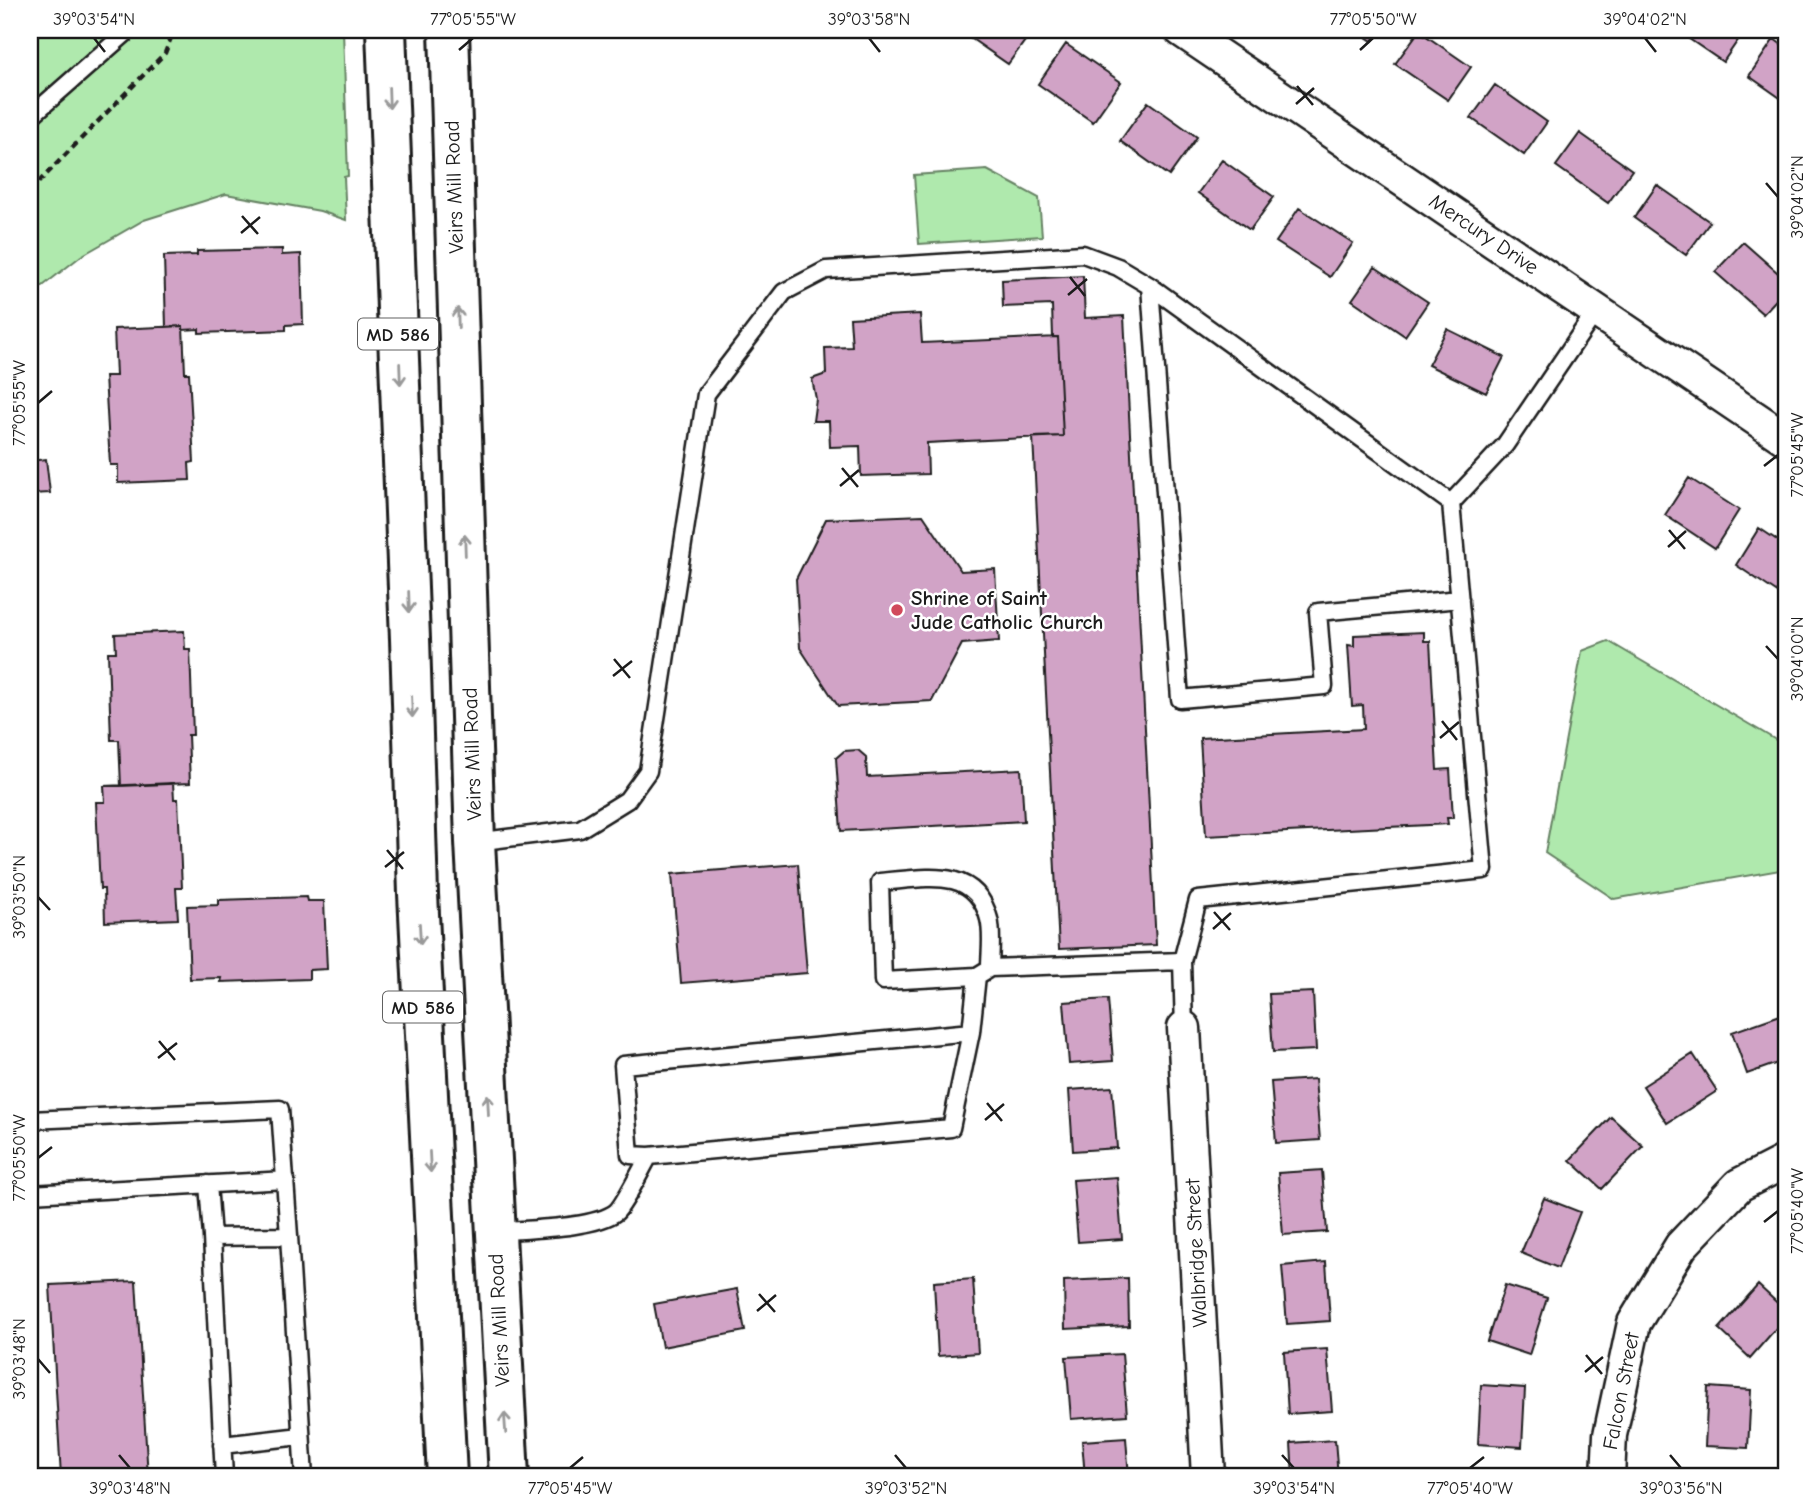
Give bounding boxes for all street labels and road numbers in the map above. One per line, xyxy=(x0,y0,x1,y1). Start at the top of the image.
street label: Veirs Mill Road xyxy=(440,120,468,254)
street label: Mercury Drive xyxy=(1425,189,1543,279)
road number: MD 586 xyxy=(358,318,438,350)
street label: Veirs Mill Road xyxy=(458,687,486,821)
road number: MD 586 xyxy=(383,992,463,1023)
street label: Walbridge Street xyxy=(1180,1177,1212,1328)
street label: Veirs Mill Road xyxy=(484,1253,514,1387)
street label: Falcon Street xyxy=(1598,1329,1644,1452)

